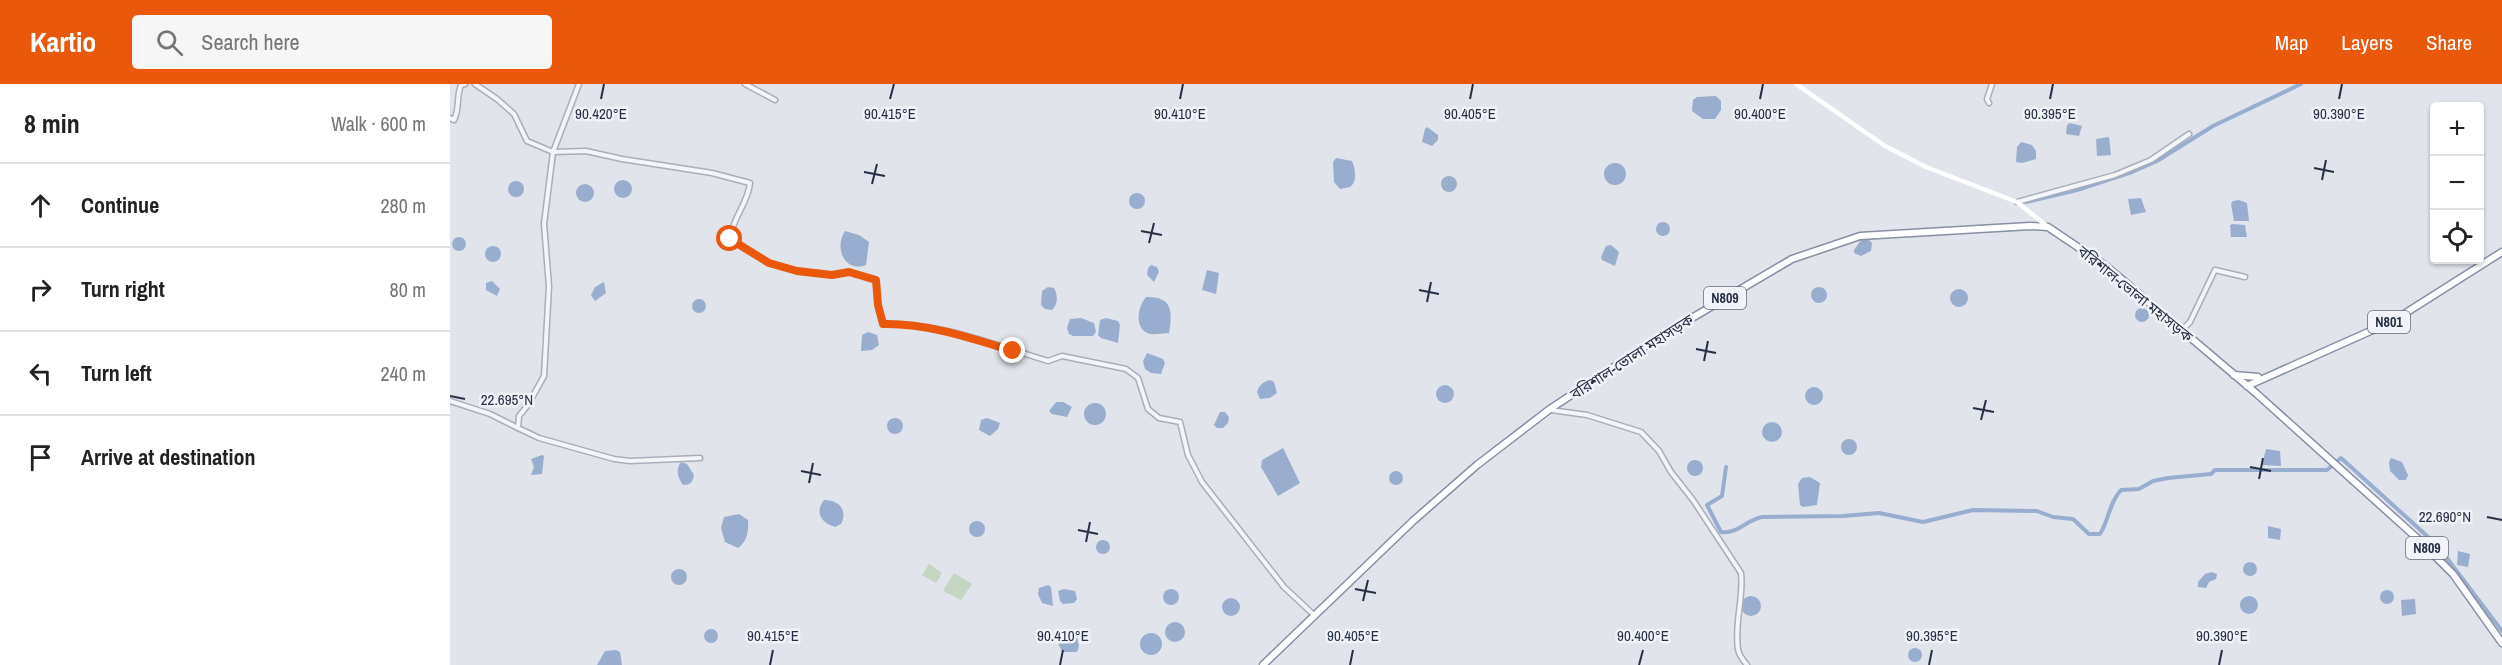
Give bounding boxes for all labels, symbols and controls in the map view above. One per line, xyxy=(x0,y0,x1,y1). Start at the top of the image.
search box xyxy=(132,15,552,69)
text: Kartio xyxy=(30,23,96,61)
icon: search xyxy=(153,26,186,59)
text: Search here xyxy=(201,27,300,57)
text: Map xyxy=(2275,28,2308,57)
text: Layers xyxy=(2341,28,2393,57)
text: Share xyxy=(2426,28,2472,57)
map controls xyxy=(2430,102,2484,264)
button: + xyxy=(2430,102,2484,156)
text: 90.420°E xyxy=(575,103,627,124)
text: 90.415°E xyxy=(864,103,916,124)
text: 90.410°E xyxy=(1154,103,1206,124)
text: 90.405°E xyxy=(1444,103,1496,124)
text: 90.400°E xyxy=(1734,103,1786,124)
text: 90.395°E xyxy=(2024,103,2076,124)
text: 90.390°E xyxy=(2313,103,2365,124)
text: 8 min xyxy=(24,106,80,141)
text: Walk · 600 m xyxy=(331,110,426,137)
button: − xyxy=(2430,156,2484,210)
icon: ahead xyxy=(24,189,57,222)
text: Continue xyxy=(81,190,159,220)
text: 280 m xyxy=(380,192,426,219)
button: locate xyxy=(2430,210,2484,264)
route start xyxy=(716,225,742,251)
street label: বরিশাল-ভোলা মহাসড়ক xyxy=(2072,240,2198,347)
icon: right xyxy=(24,273,57,306)
text: Turn right xyxy=(81,274,165,304)
text: 80 m xyxy=(390,276,426,303)
road number: N809 xyxy=(1704,287,1746,309)
street label: বরিশাল-ভোলা মহাসড়ক xyxy=(1565,308,1698,405)
road number: N801 xyxy=(2368,311,2410,333)
route end xyxy=(999,337,1025,363)
icon: left xyxy=(24,357,57,390)
text: Turn left xyxy=(81,358,152,388)
text: 240 m xyxy=(380,360,426,387)
text: 22.695°N xyxy=(481,389,533,410)
icon: arrive xyxy=(24,441,57,474)
text: Arrive at destination xyxy=(81,442,255,472)
text: 22.690°N xyxy=(2419,506,2471,527)
road number: N809 xyxy=(2406,537,2448,559)
text: 90.415°E xyxy=(747,625,799,646)
text: 90.410°E xyxy=(1037,625,1089,646)
text: 90.405°E xyxy=(1327,625,1379,646)
text: 90.400°E xyxy=(1617,625,1669,646)
text: 90.395°E xyxy=(1906,625,1958,646)
text: 90.390°E xyxy=(2196,625,2248,646)

